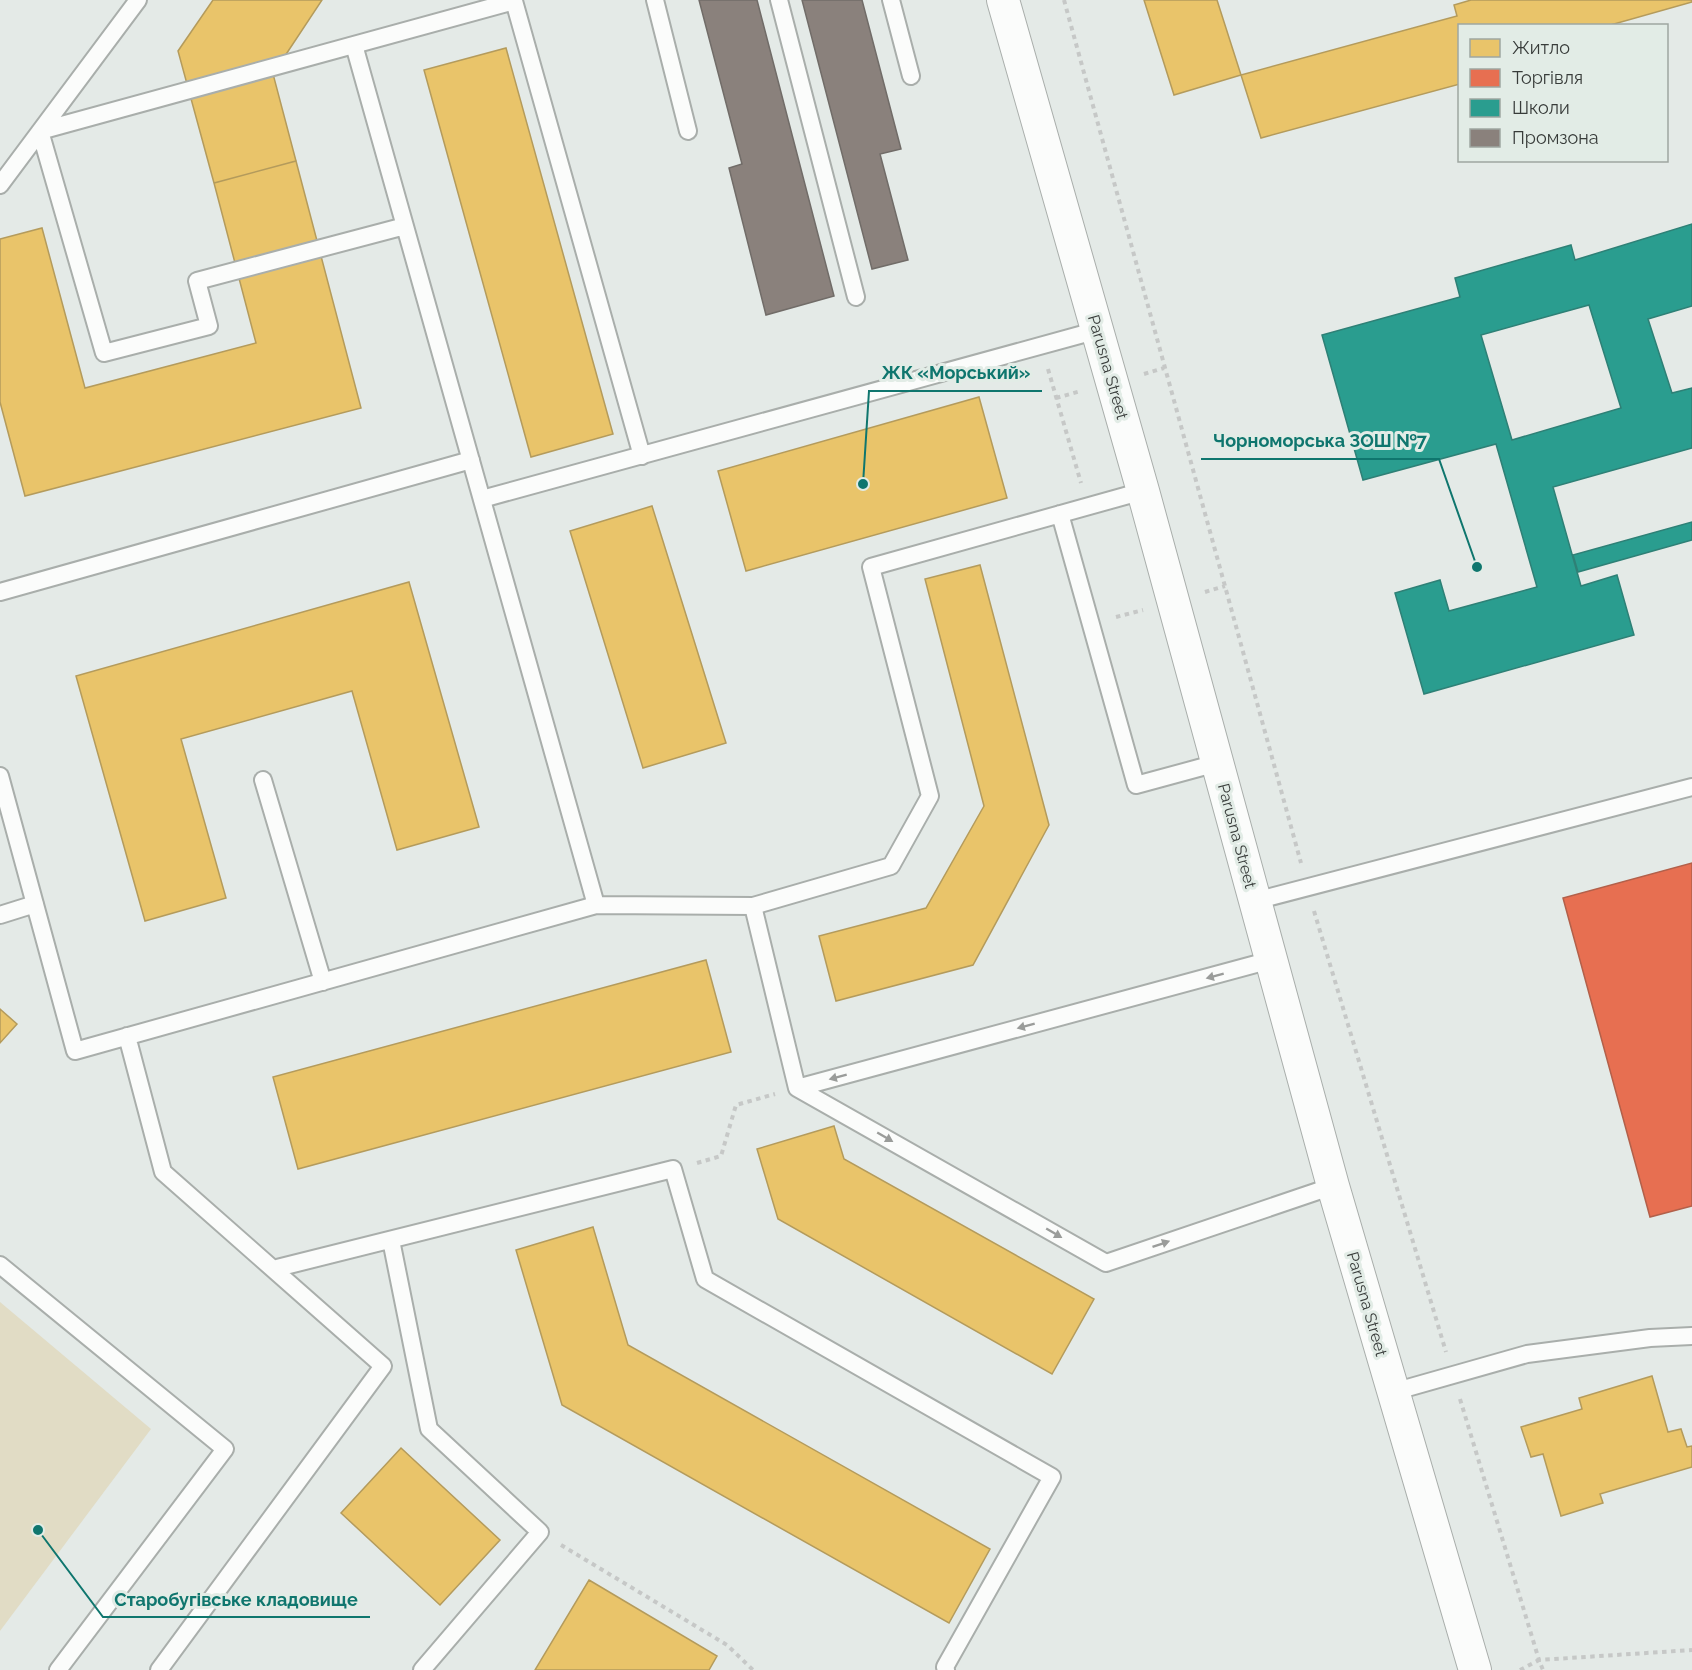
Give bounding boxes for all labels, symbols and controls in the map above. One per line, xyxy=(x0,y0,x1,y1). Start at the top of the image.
legend xyxy=(1458,24,1668,162)
text: Житло xyxy=(1512,37,1570,58)
text: Торгівля xyxy=(1512,67,1583,88)
text: Школи xyxy=(1512,97,1570,118)
text: Промзона xyxy=(1512,127,1599,148)
street label: Parusna Street xyxy=(1084,313,1132,422)
callout: ЖК «Морський» xyxy=(869,355,1042,391)
text: ЖК «Морський» xyxy=(882,362,1031,383)
callout: Чорноморська ЗОШ №7 xyxy=(1201,423,1439,459)
text: Чорноморська ЗОШ №7 xyxy=(1213,430,1428,451)
street label: Parusna Street xyxy=(1214,781,1260,891)
one-way arrow xyxy=(1206,971,1224,981)
one-way arrow xyxy=(1017,1022,1036,1032)
one-way arrow xyxy=(829,1073,847,1082)
one-way arrow xyxy=(876,1132,893,1142)
one-way arrow xyxy=(1046,1228,1062,1239)
one-way arrow xyxy=(1152,1239,1170,1248)
street label: Parusna Street xyxy=(1343,1250,1391,1359)
callout: Старобугівське кладовище xyxy=(103,1581,370,1617)
text: Старобугівське кладовище xyxy=(114,1589,358,1610)

